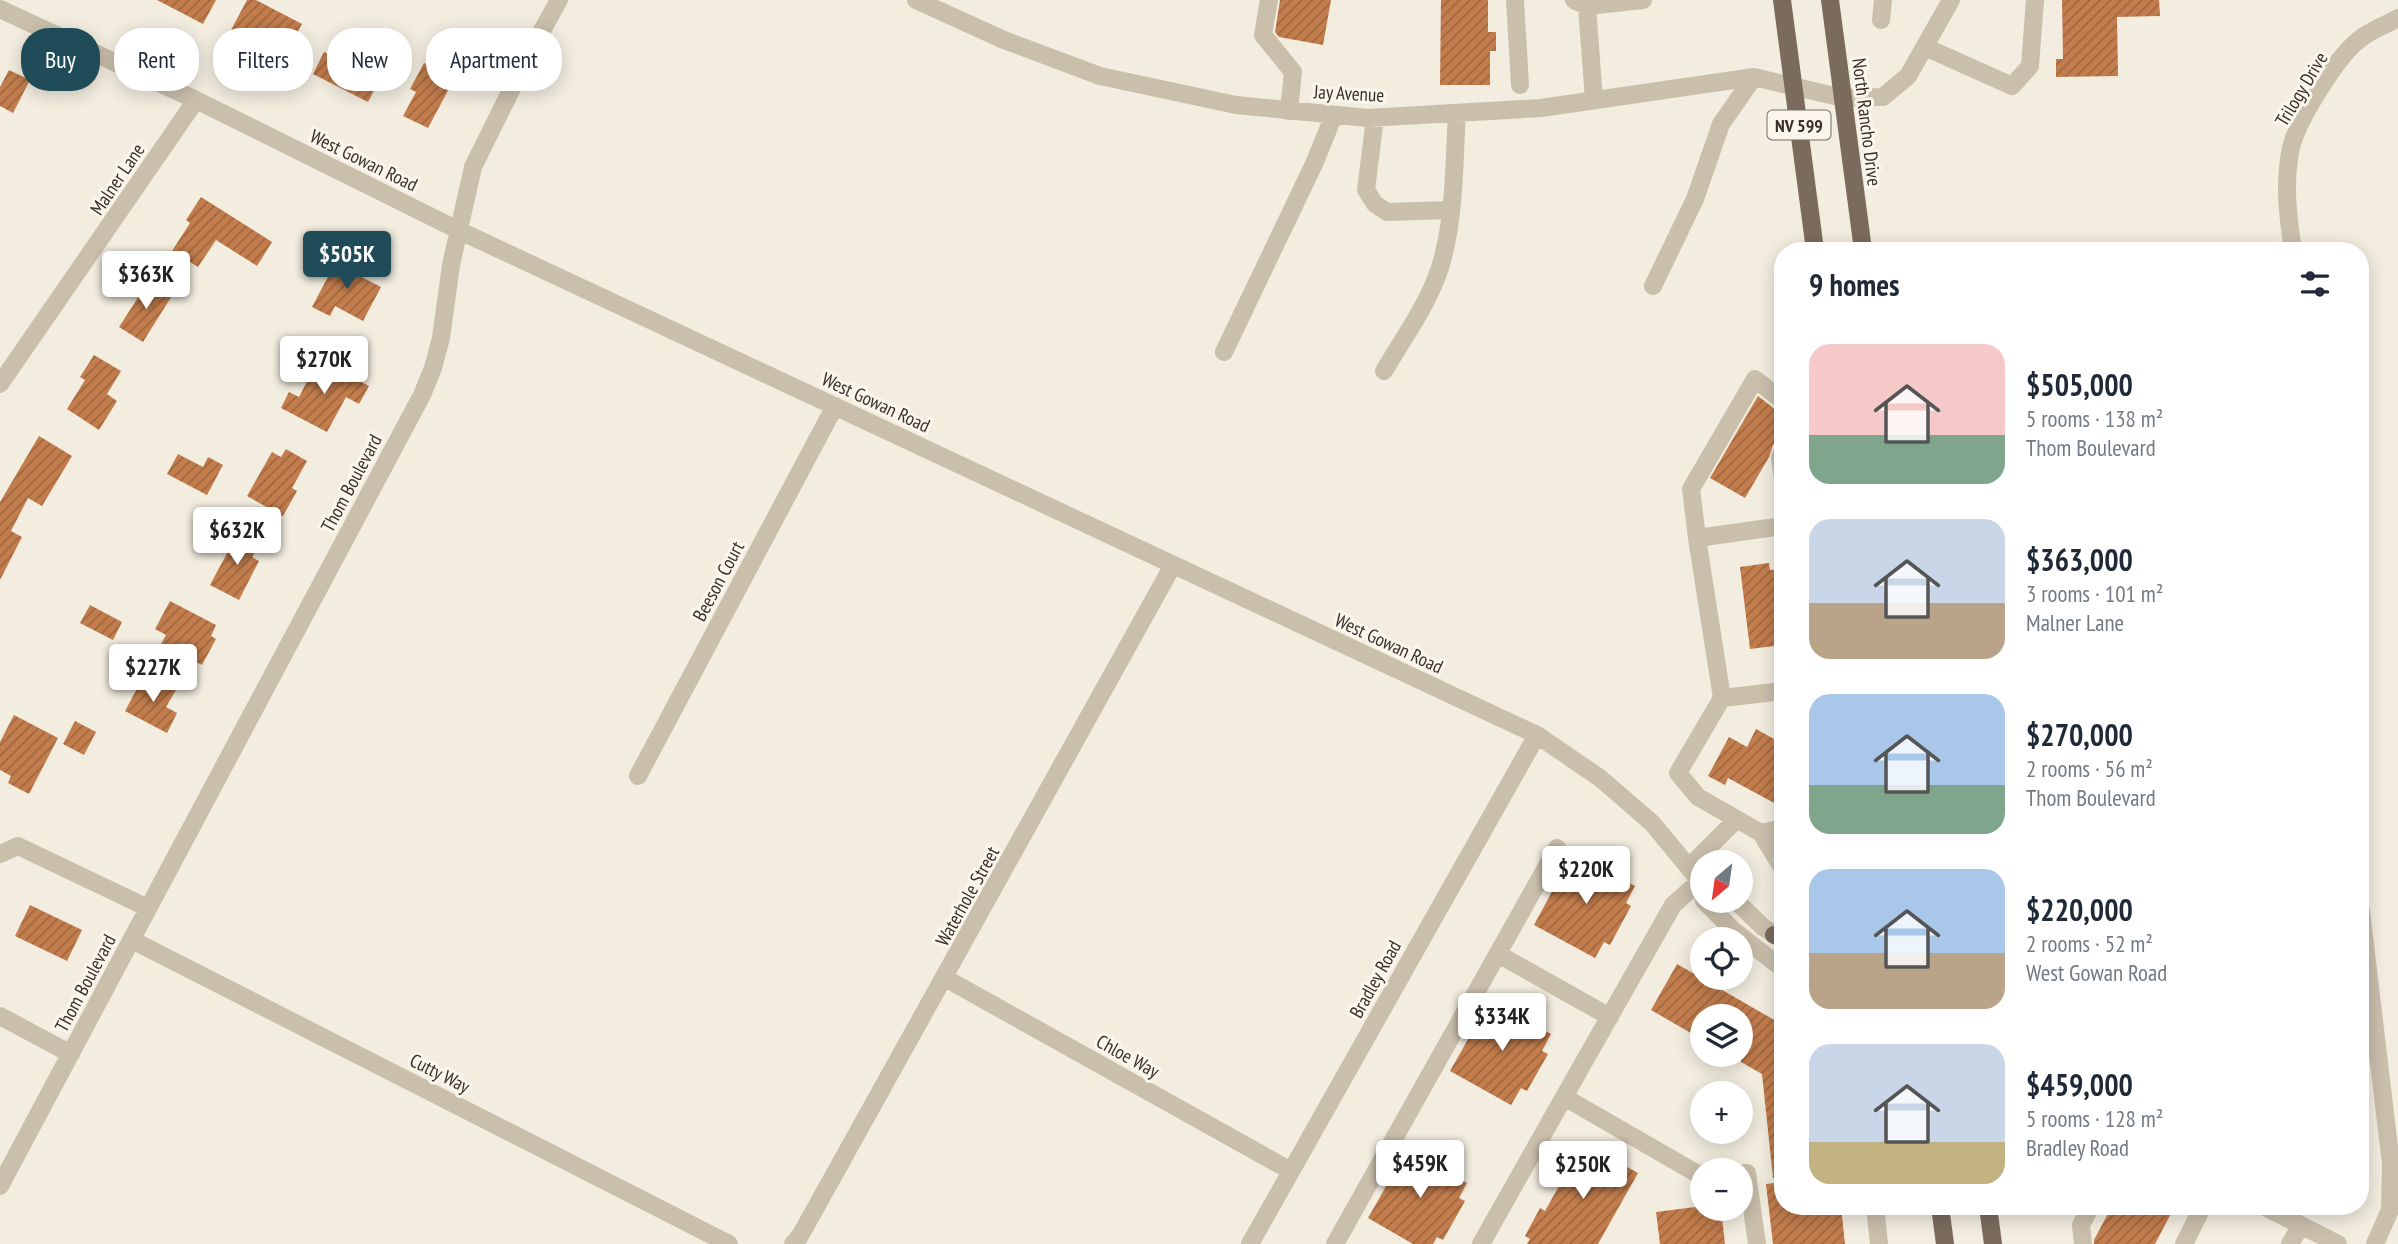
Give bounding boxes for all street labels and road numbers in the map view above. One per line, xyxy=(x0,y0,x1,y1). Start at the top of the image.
street label: Trilogy Drive xyxy=(2270,47,2333,130)
street label: North Rancho Drive xyxy=(1847,57,1887,187)
street label: Jay Avenue xyxy=(1312,79,1385,107)
road number: NV 599 xyxy=(1768,110,1830,140)
street label: West Gowan Road xyxy=(306,124,422,196)
street label: Malner Lane xyxy=(84,139,150,219)
street label: West Gowan Road xyxy=(818,366,934,438)
street label: Thom Boulevard xyxy=(315,430,387,536)
street label: Beeson Court xyxy=(687,536,749,625)
street label: West Gowan Road xyxy=(1331,607,1447,679)
street label: Waterhole Street xyxy=(930,841,1005,950)
street label: Thom Boulevard xyxy=(49,930,121,1036)
street label: Bradley Road xyxy=(1344,936,1406,1022)
street label: Chloe Way xyxy=(1092,1029,1164,1083)
street label: Cutty Way xyxy=(406,1048,475,1099)

